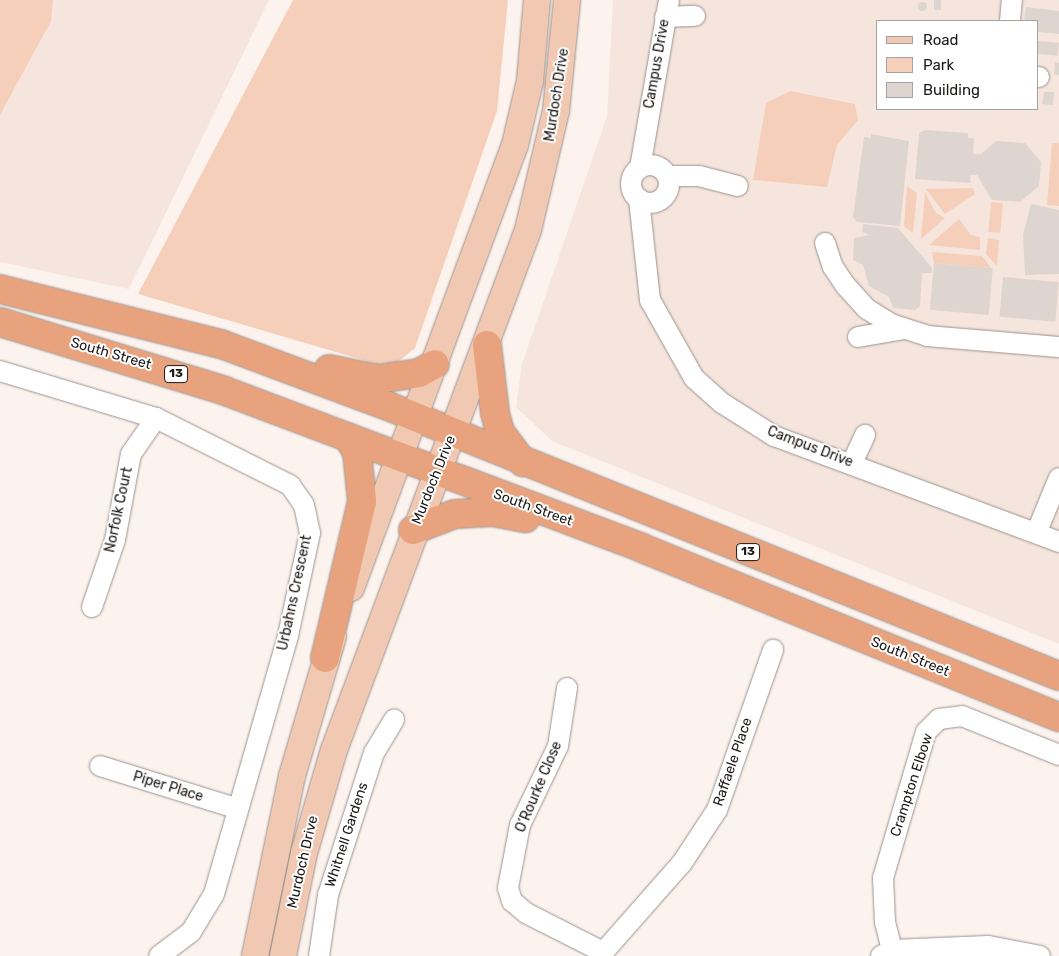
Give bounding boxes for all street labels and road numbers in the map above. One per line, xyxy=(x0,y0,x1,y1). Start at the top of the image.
street label: Campus Drive xyxy=(641,18,673,110)
street label: Murdoch Drive xyxy=(541,47,573,143)
street label: South Street xyxy=(69,334,153,374)
road number: 13 xyxy=(164,364,188,384)
street label: Campus Drive xyxy=(765,423,855,471)
street label: Murdoch Drive xyxy=(409,433,459,527)
street label: Norfolk Court xyxy=(102,466,136,554)
street label: South Street xyxy=(491,486,575,530)
street label: Urbahns Crescent xyxy=(275,534,315,652)
road number: 13 xyxy=(736,542,760,562)
street label: South Street xyxy=(868,634,952,680)
street label: Raffaele Place xyxy=(710,716,756,808)
street label: Crampton Elbow xyxy=(887,731,937,839)
street label: O’Rourke Close xyxy=(512,739,566,835)
street label: Piper Place xyxy=(131,768,205,806)
street label: Whitnell Gardens xyxy=(322,780,372,890)
street label: Murdoch Drive xyxy=(284,814,322,910)

